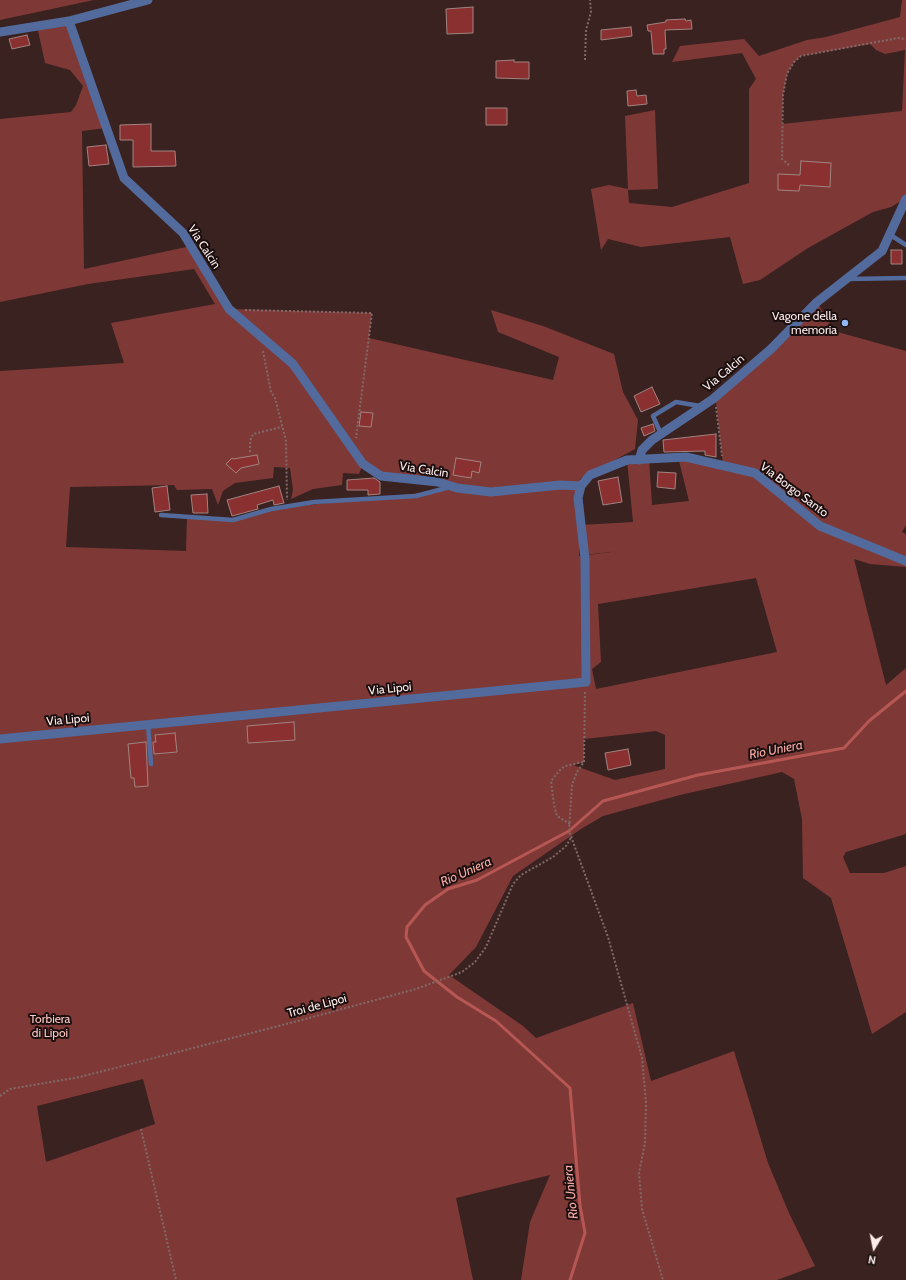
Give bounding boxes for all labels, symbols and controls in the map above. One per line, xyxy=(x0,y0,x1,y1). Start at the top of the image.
street label: Via Calcin xyxy=(184,222,224,272)
place label: Vagone della memoria xyxy=(772,309,837,337)
marker: Vagone della memoria xyxy=(840,318,850,328)
street label: Via Calcin xyxy=(700,352,748,394)
street label: Via Calcin xyxy=(398,459,450,481)
street label: Via Borgo Santo xyxy=(757,460,831,520)
street label: Via Lipoi xyxy=(368,680,412,698)
street label: Via Lipoi xyxy=(46,711,90,729)
water label: Rio Uniera xyxy=(748,737,804,763)
water label: Rio Uniera xyxy=(438,854,494,890)
street label: Troi de Lipoi xyxy=(286,991,348,1021)
park label: Torbiera di Lipoi xyxy=(30,1012,70,1040)
water label: Rio Uniera xyxy=(560,1164,582,1220)
north arrow xyxy=(854,1228,894,1268)
text: N xyxy=(867,1252,877,1267)

